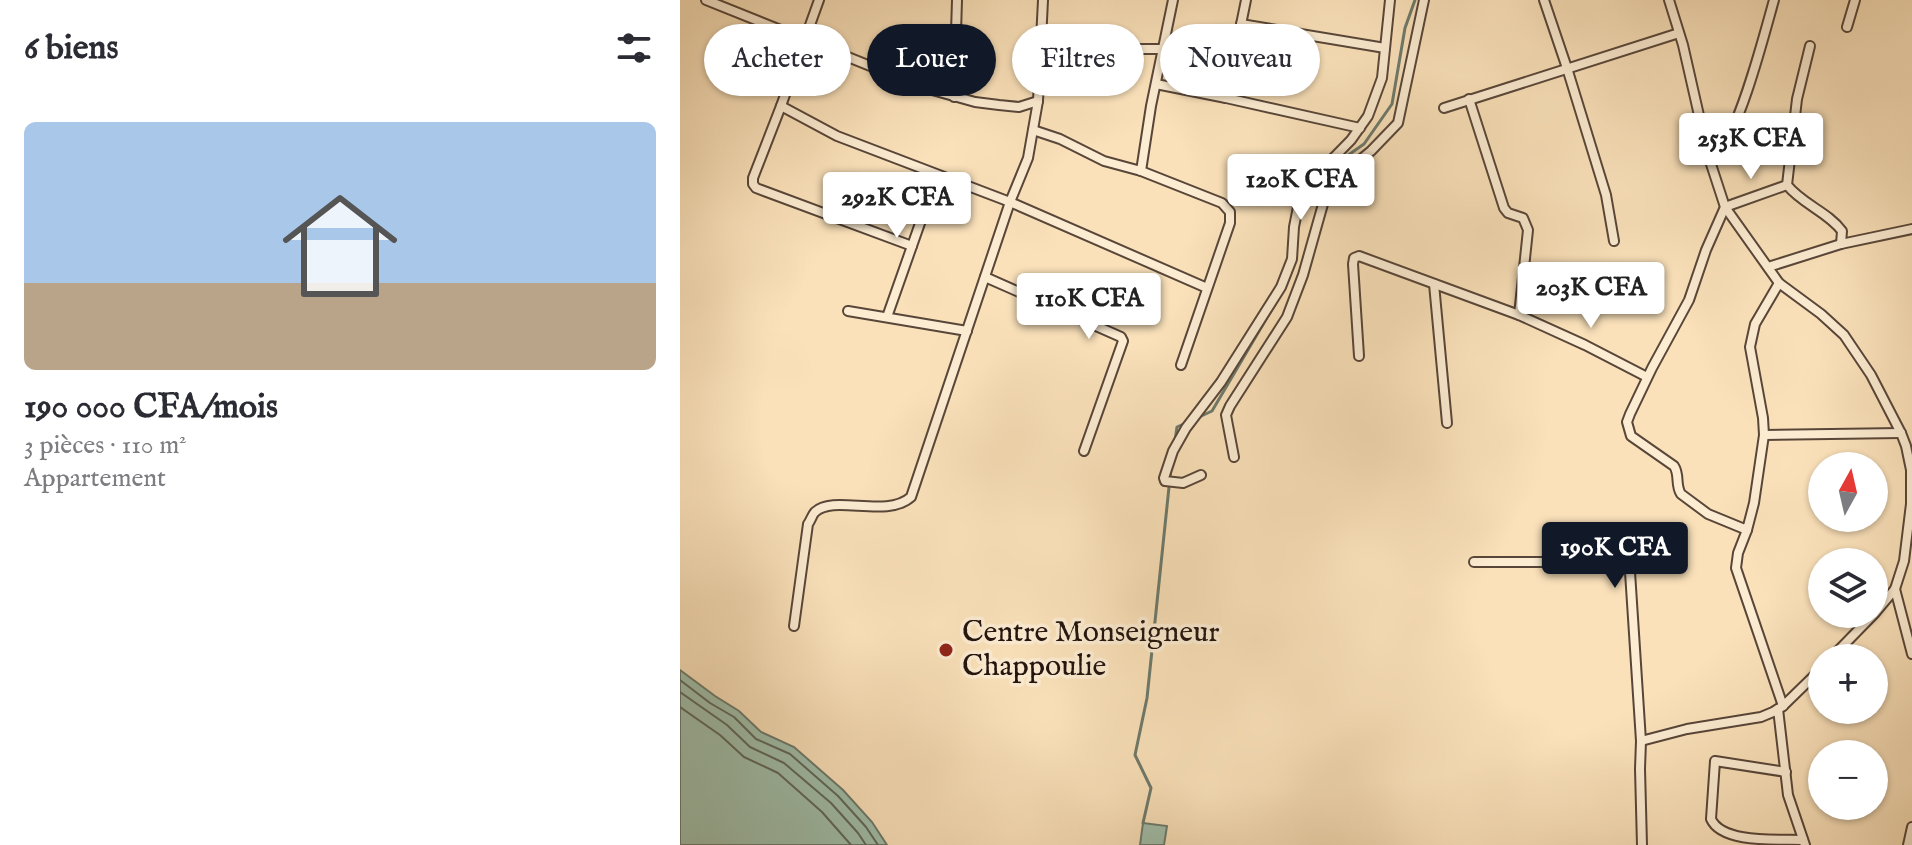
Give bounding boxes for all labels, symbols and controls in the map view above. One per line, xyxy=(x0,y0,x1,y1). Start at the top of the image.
chip: Acheter xyxy=(704,24,851,96)
chip: Louer xyxy=(867,24,996,96)
chip: Filtres xyxy=(1012,24,1144,96)
chip: Nouveau xyxy=(1160,24,1320,96)
icon: filters xyxy=(612,26,656,70)
text: 6 biens xyxy=(24,27,118,70)
pin: 253K CFA xyxy=(1668,113,1834,181)
text: 253K CFA xyxy=(1697,122,1805,155)
pin: 120K CFA xyxy=(1218,154,1384,222)
text: 120K CFA xyxy=(1245,163,1357,196)
pin: 292K CFA xyxy=(814,172,980,240)
icon: home xyxy=(268,174,412,318)
text: 292K CFA xyxy=(841,181,953,214)
pin: 203K CFA xyxy=(1508,262,1674,330)
text: 203K CFA xyxy=(1535,271,1647,304)
pin: 110K CFA xyxy=(1006,273,1172,341)
text: 110K CFA xyxy=(1035,282,1143,315)
text: 190 000 CFA/mois xyxy=(24,386,278,429)
text: 3 pièces · 110 m² xyxy=(24,429,187,462)
north arrow xyxy=(1808,452,1888,532)
map controls xyxy=(1808,452,1888,820)
text: Appartement xyxy=(24,462,166,495)
pin: 190K CFA xyxy=(1532,522,1698,590)
text: 190K CFA xyxy=(1560,531,1670,564)
button: layers xyxy=(1808,548,1888,628)
place label: Centre Monseigneur Chappoulie xyxy=(962,614,1220,686)
marker: Centre Monseigneur Chappoulie xyxy=(937,641,955,659)
button: + xyxy=(1808,644,1888,724)
button: − xyxy=(1808,740,1888,820)

